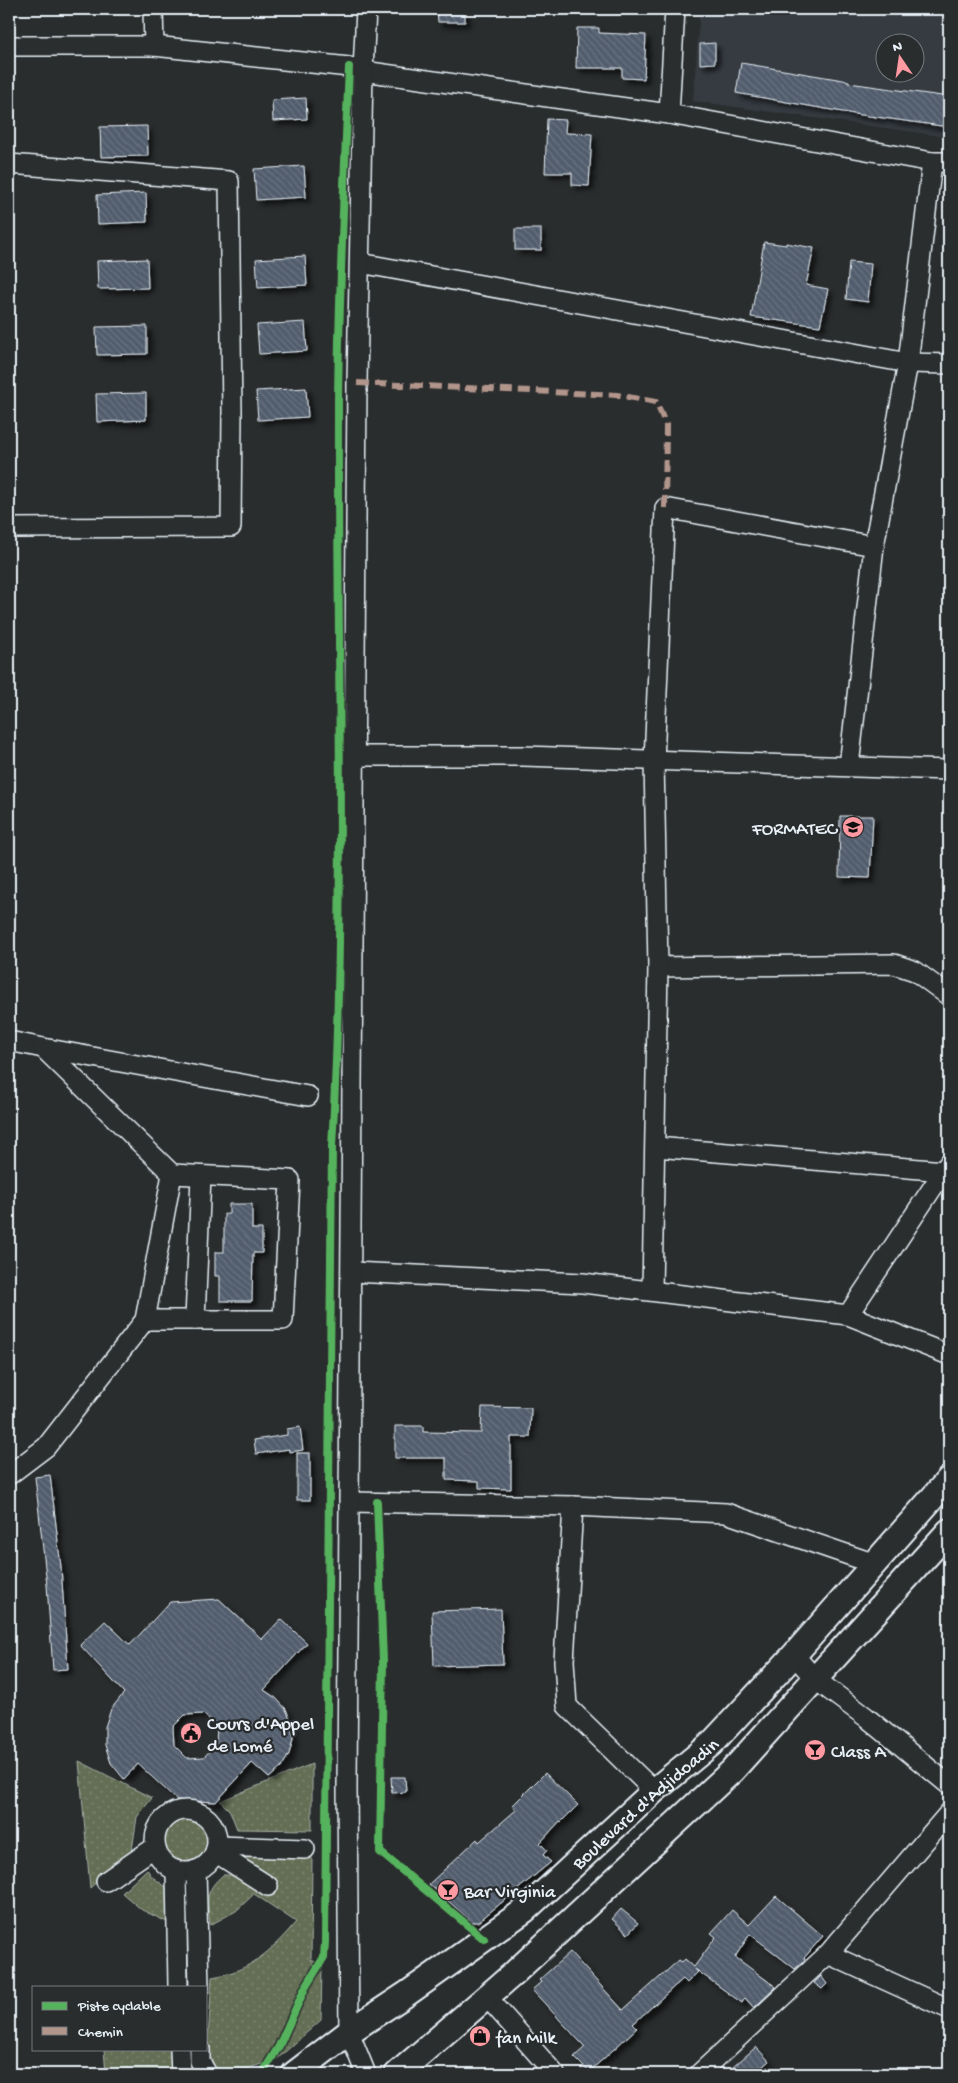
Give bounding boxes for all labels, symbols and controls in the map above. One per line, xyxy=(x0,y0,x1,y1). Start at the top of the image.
north arrow xyxy=(876,32,926,82)
text: N xyxy=(891,38,904,57)
school or university icon: FORMATEC xyxy=(841,815,865,839)
place label: FORMATEC xyxy=(751,819,839,842)
place label: Cours d'Appel de Lomé xyxy=(207,1714,314,1759)
public building icon: Cours d'Appel de Lomé xyxy=(179,1721,203,1745)
street label: Boulevard d'Adjidoadin xyxy=(568,1735,725,1876)
bar icon: Class A xyxy=(803,1738,827,1762)
place label: Class A xyxy=(831,1742,888,1765)
bar icon: Bar Virginia xyxy=(436,1878,460,1902)
place label: Bar Virginia xyxy=(463,1882,557,1905)
legend xyxy=(32,1986,208,2050)
text: Piste cyclable xyxy=(77,1998,161,2016)
text: Chemin xyxy=(78,2024,123,2042)
shop icon: fan Milk xyxy=(468,2024,492,2048)
place label: fan Milk xyxy=(495,2028,557,2051)

